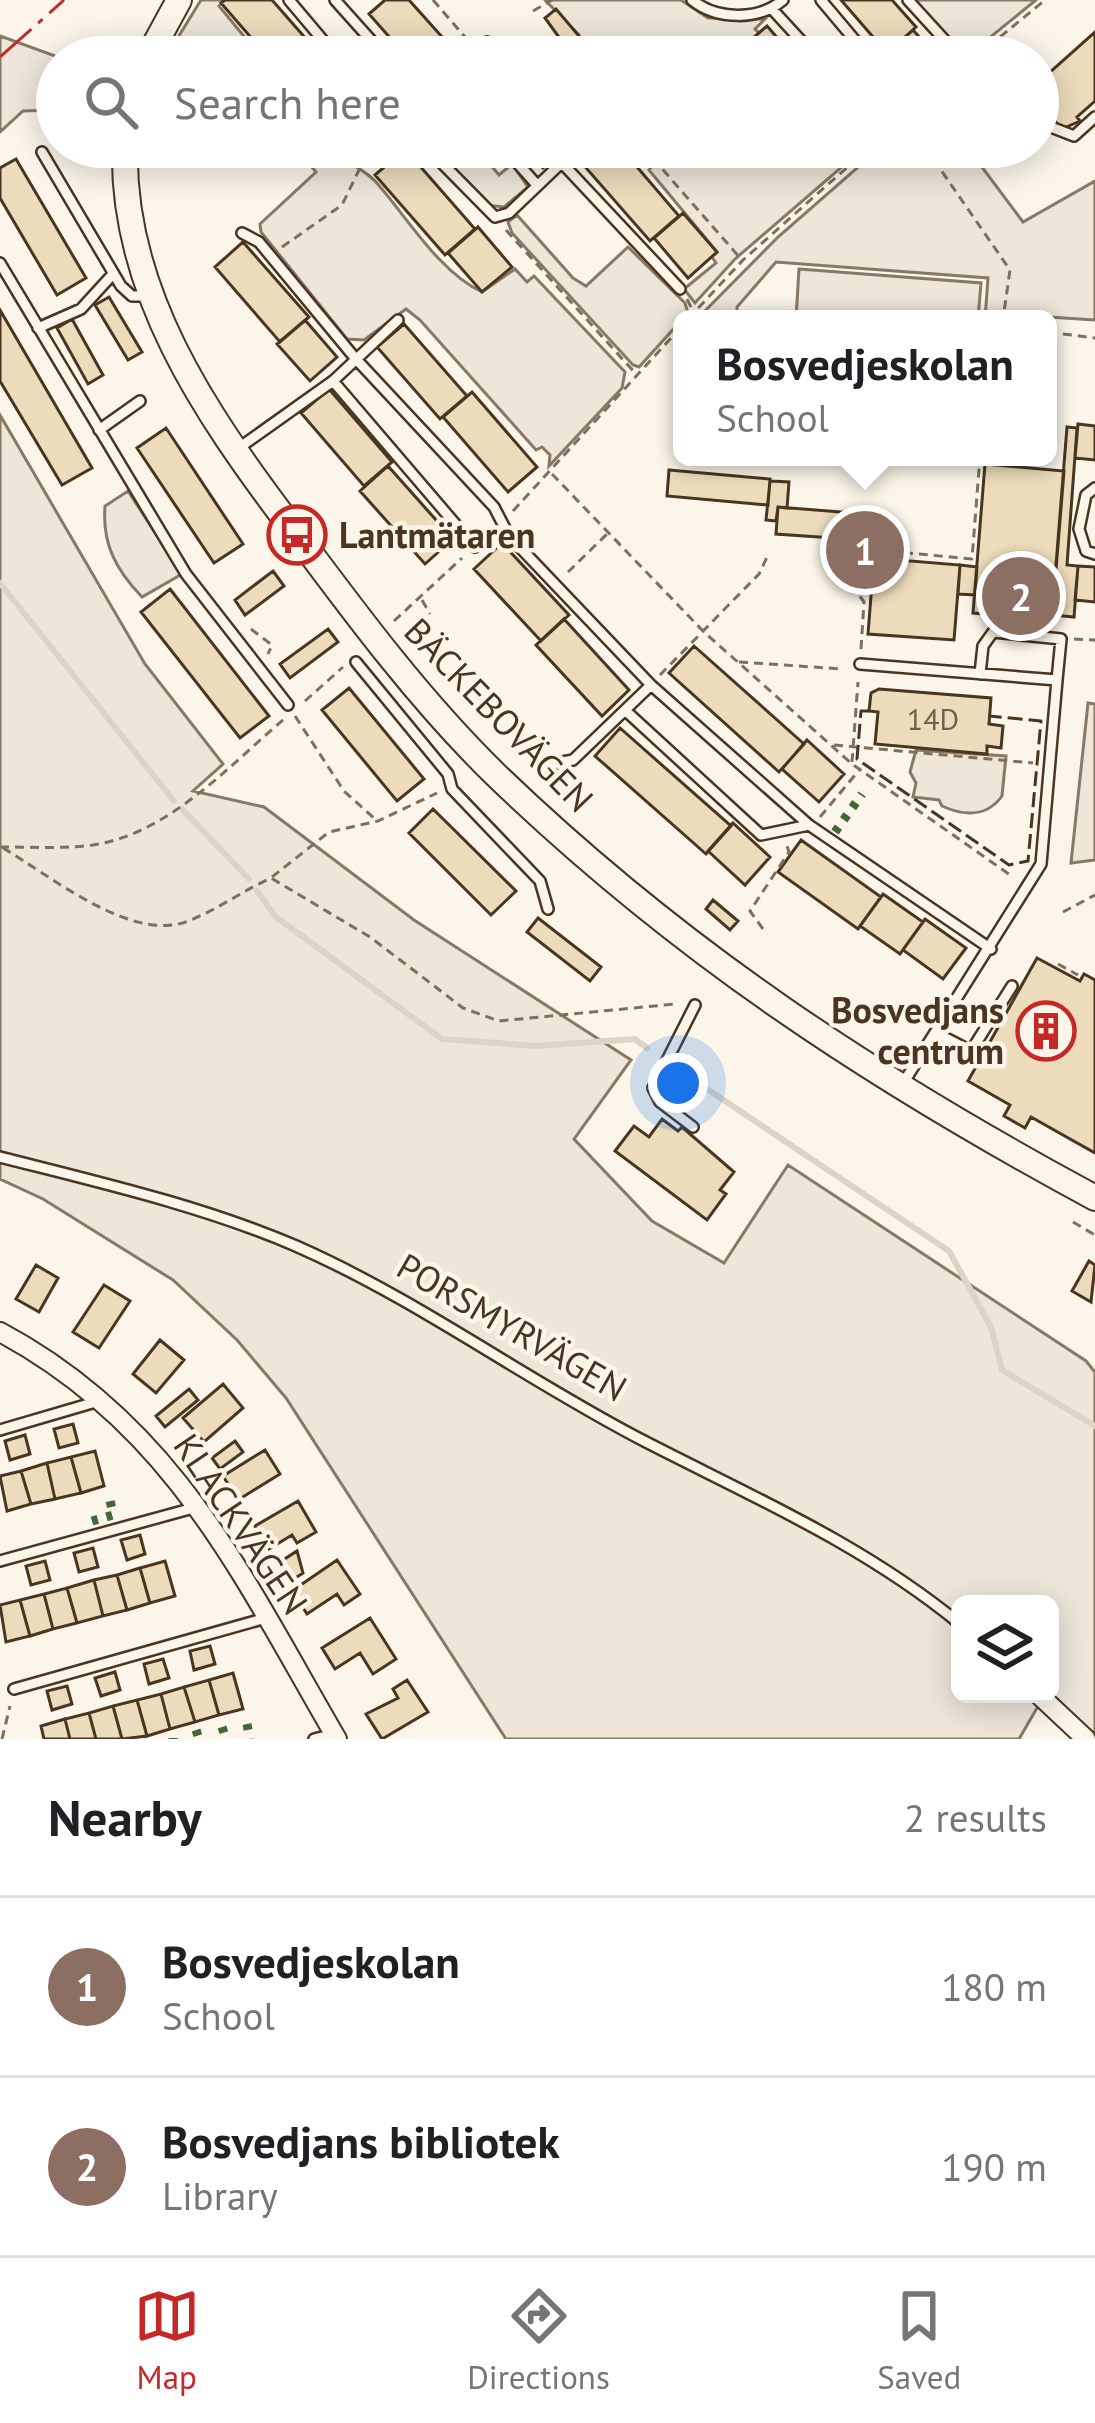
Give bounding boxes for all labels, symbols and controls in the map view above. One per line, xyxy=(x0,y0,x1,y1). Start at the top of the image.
search box xyxy=(36,36,1059,168)
icon: search xyxy=(78,69,144,135)
text: Search here xyxy=(174,73,401,131)
popup xyxy=(673,310,1057,466)
text: Bosvedjeskolan xyxy=(716,334,1014,392)
text: School xyxy=(716,392,829,443)
bus stop icon: Lantmätaren xyxy=(266,504,328,566)
pin: 1 xyxy=(826,505,904,595)
place label: Lantmätaren xyxy=(339,511,535,558)
pin: 2 xyxy=(982,551,1060,641)
street label: BÄCKEBOVÄGEN xyxy=(395,608,604,822)
house number: 14D xyxy=(907,699,959,738)
place label: Bosvedjans centrum xyxy=(831,986,1004,1074)
building icon: Bosvedjans centrum xyxy=(1015,1000,1077,1062)
your location xyxy=(648,1053,708,1113)
street label: PORSMYRVÄGEN xyxy=(389,1242,635,1411)
street label: KLACKVÄGEN xyxy=(164,1424,319,1623)
map controls xyxy=(951,1595,1059,1703)
button: layers xyxy=(951,1595,1059,1703)
text: Nearby xyxy=(48,1784,202,1850)
text: 2 results xyxy=(904,1792,1047,1843)
text: Bosvedjeskolan xyxy=(162,1932,460,1990)
text: 1 xyxy=(76,1961,98,2012)
text: 180 m xyxy=(941,1961,1047,2012)
text: School xyxy=(162,1990,275,2041)
text: Bosvedjans bibliotek xyxy=(162,2112,560,2170)
text: 2 xyxy=(76,2141,98,2192)
text: 190 m xyxy=(941,2141,1047,2192)
text: Library xyxy=(162,2170,278,2221)
tab: Map xyxy=(134,2283,200,2398)
tab: Directions xyxy=(467,2283,610,2398)
tab: Saved xyxy=(877,2283,961,2398)

